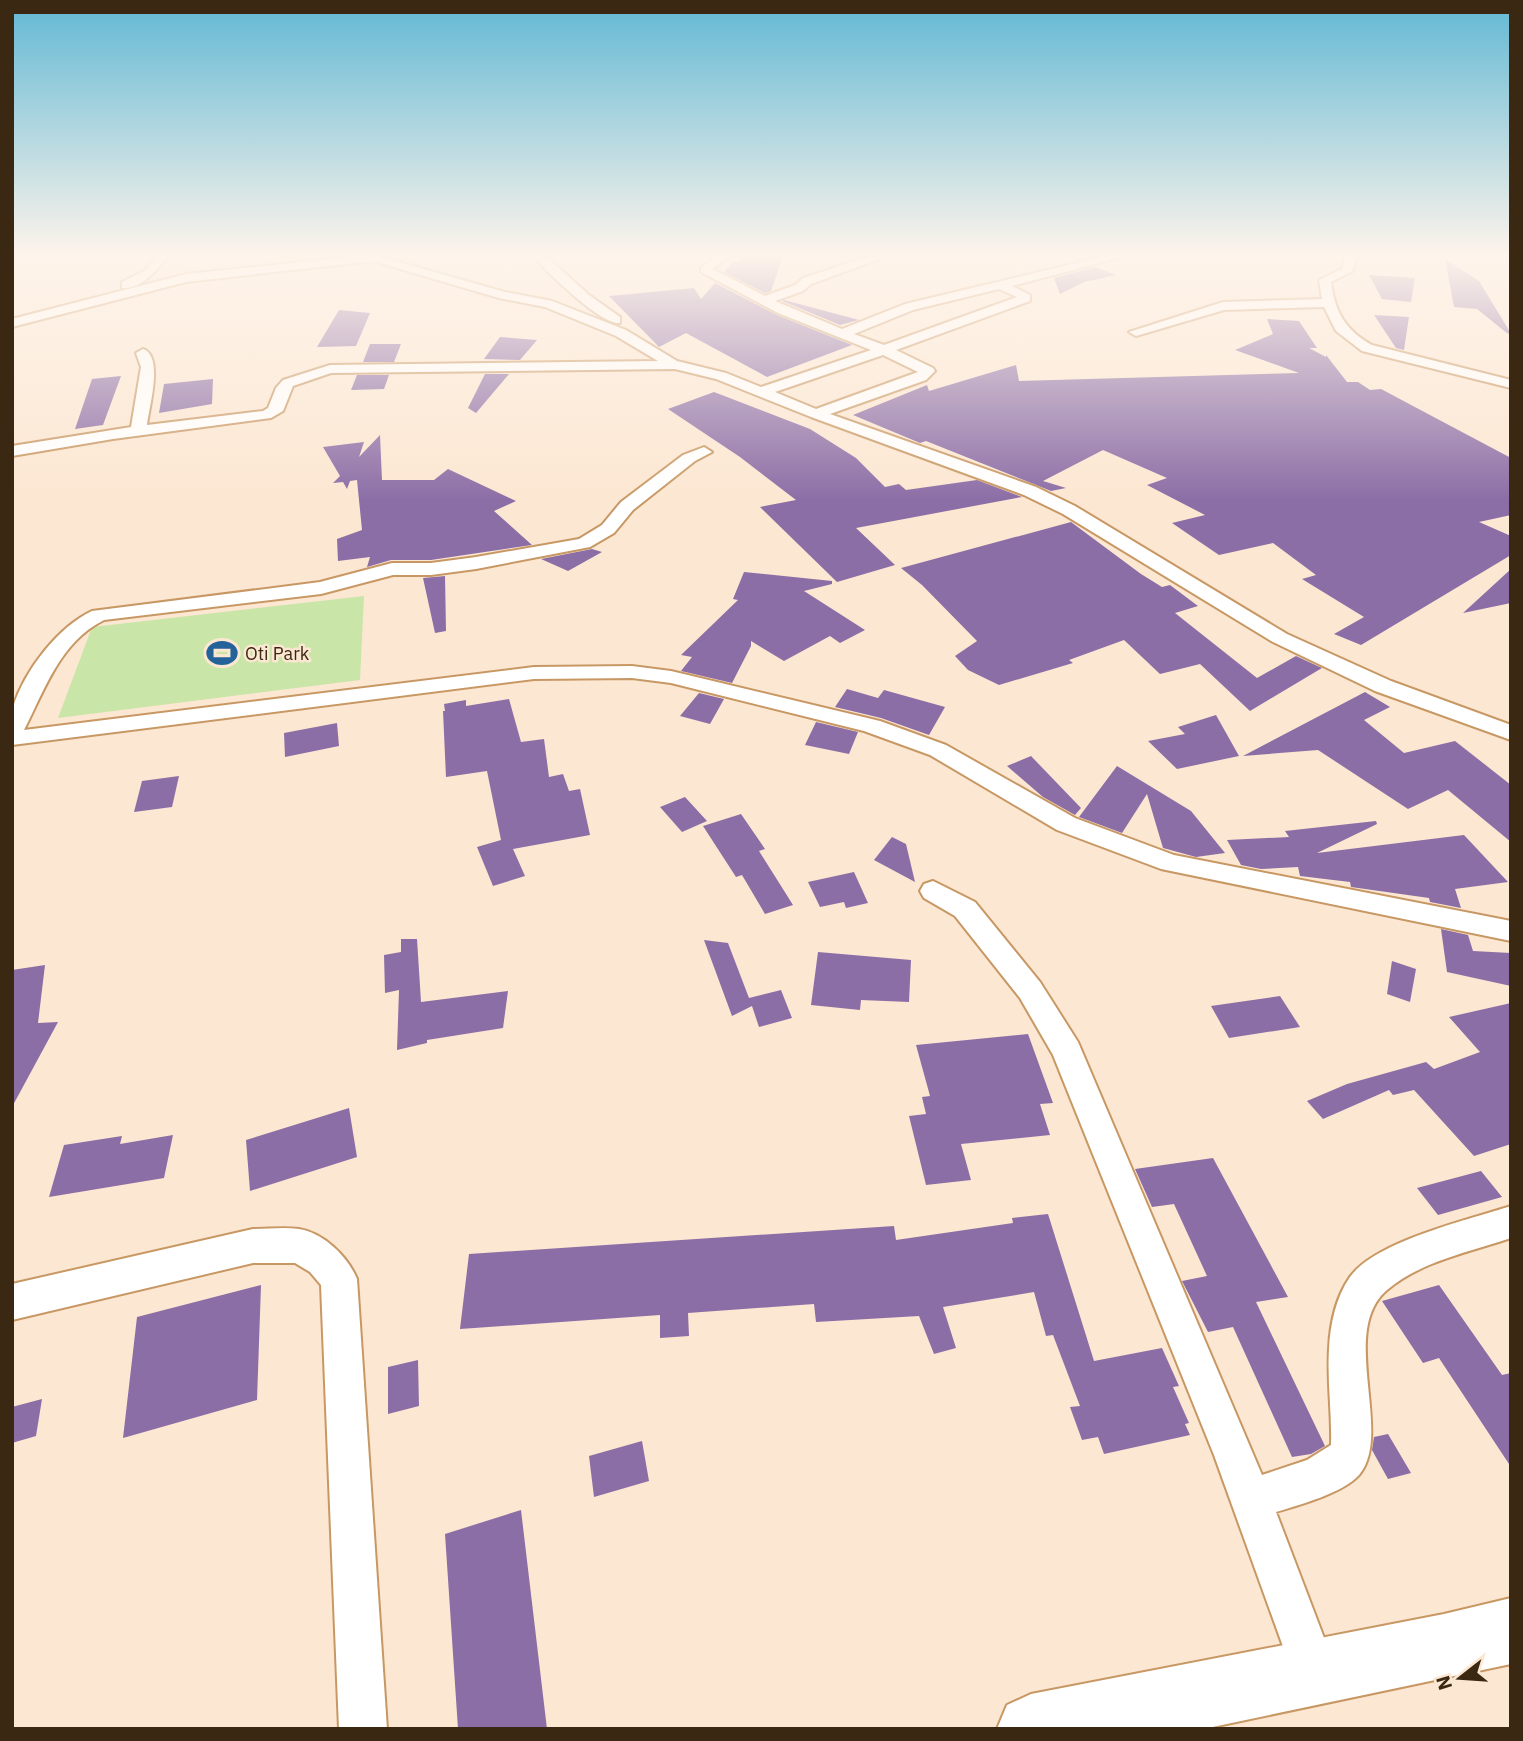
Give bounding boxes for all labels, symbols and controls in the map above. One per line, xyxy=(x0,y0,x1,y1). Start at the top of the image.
sports icon: Oti Park xyxy=(205,636,239,670)
place label: Oti Park xyxy=(245,642,310,665)
north arrow xyxy=(1425,1643,1495,1713)
text: N xyxy=(1430,1673,1457,1693)

